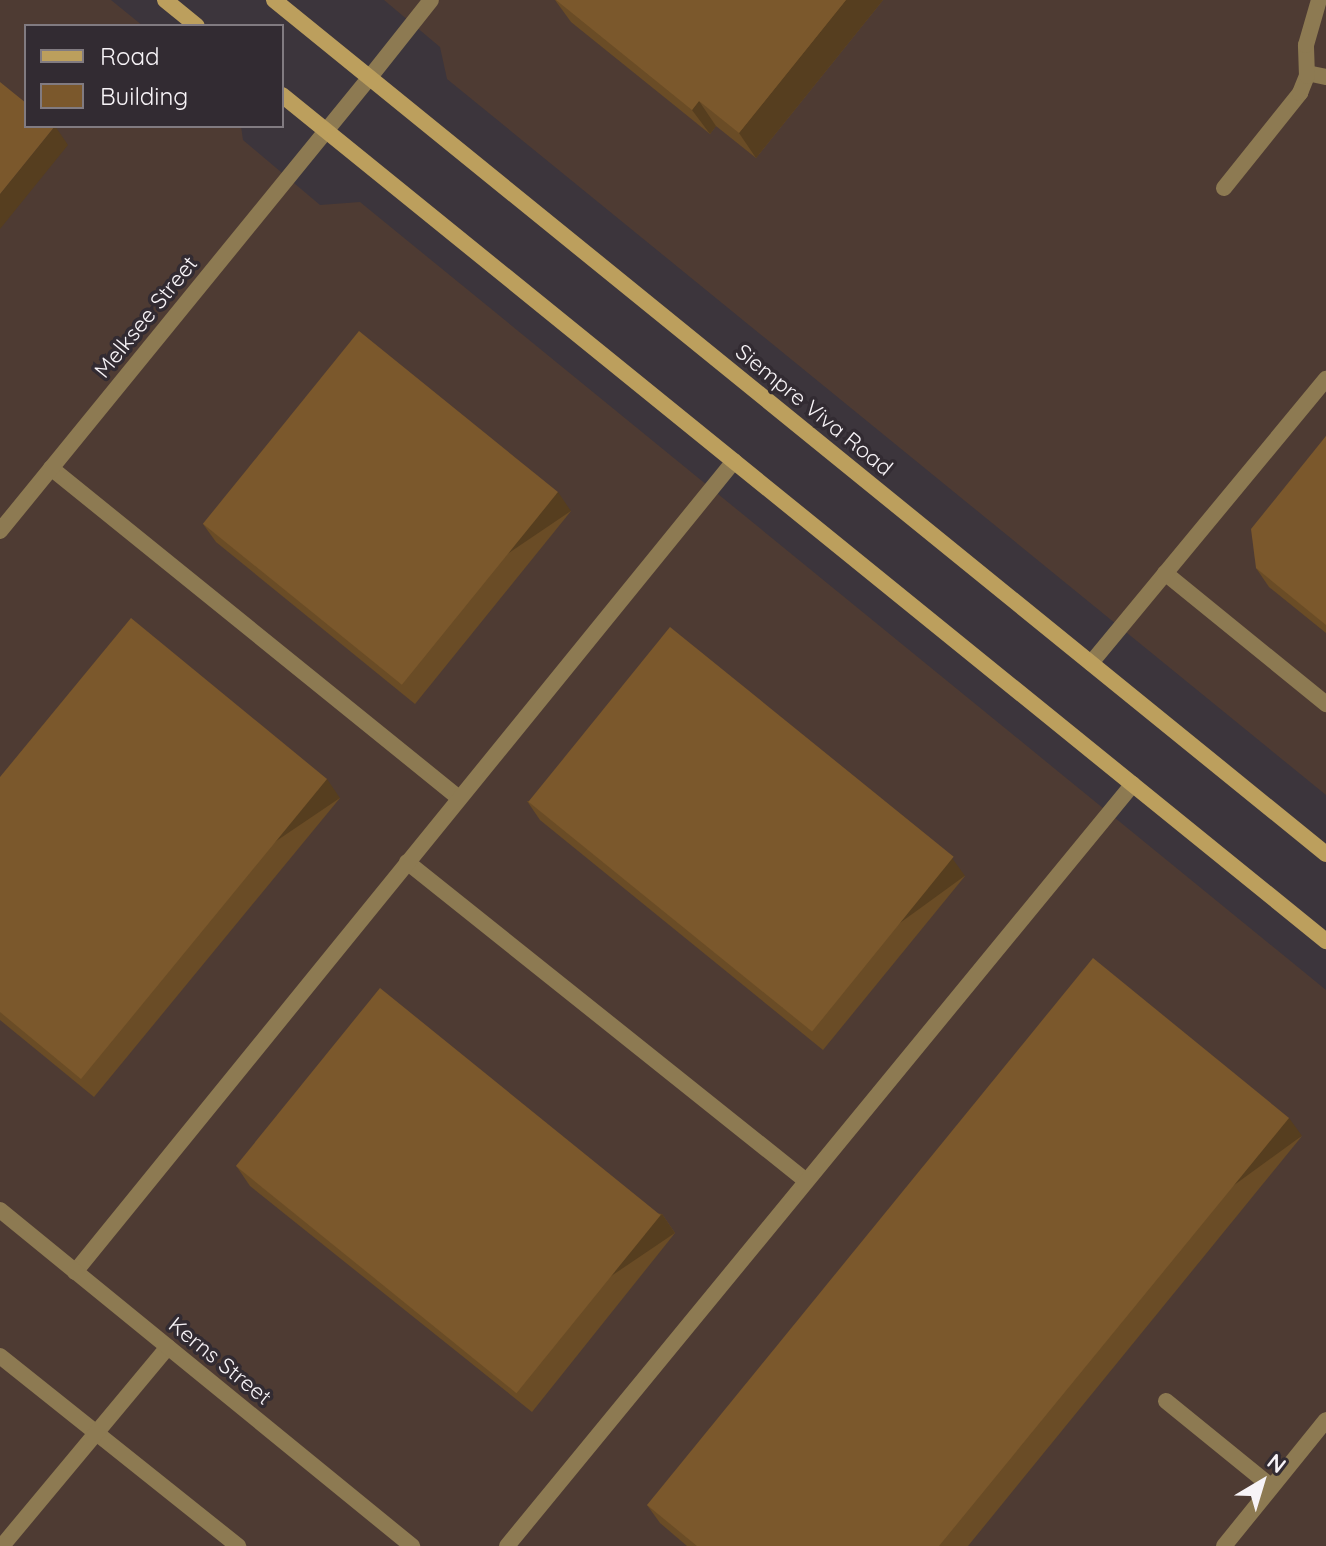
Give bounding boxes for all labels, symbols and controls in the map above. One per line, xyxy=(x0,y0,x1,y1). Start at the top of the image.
legend xyxy=(24,24,284,128)
text: Road xyxy=(100,41,160,71)
text: Building xyxy=(100,81,188,111)
street label: Melksee Street xyxy=(89,251,203,383)
street label: Siempre Viva Road xyxy=(730,339,898,481)
street label: Kerns Street xyxy=(163,1312,277,1410)
north arrow xyxy=(1222,1442,1302,1522)
text: N xyxy=(1262,1447,1292,1479)

